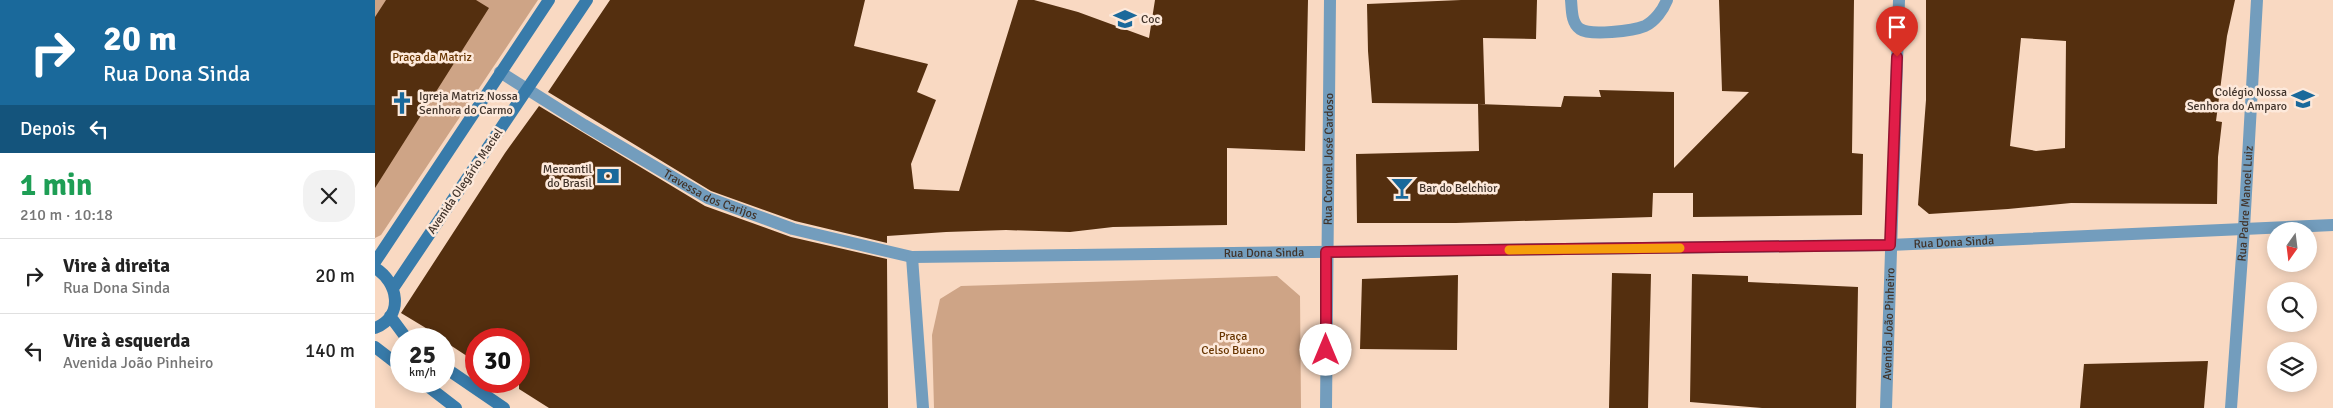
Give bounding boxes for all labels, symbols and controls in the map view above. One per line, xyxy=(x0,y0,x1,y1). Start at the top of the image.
school or university icon: Coc xyxy=(1112,6,1138,32)
pin xyxy=(1876,6,1918,57)
place label: Coc xyxy=(1141,12,1160,27)
icon: arrive xyxy=(1883,13,1911,41)
text: 20 m xyxy=(103,17,177,60)
icon: right xyxy=(20,20,85,85)
park label: Praça da Matriz xyxy=(392,50,472,65)
text: Rua Dona Sinda xyxy=(103,60,250,87)
place label: Colégio Nossa Senhora do Amparo xyxy=(2187,85,2287,114)
school or university icon: Colégio Nossa Senhora do Amparo xyxy=(2290,86,2316,112)
place label: Igreja Matriz Nossa Senhora do Carmo xyxy=(419,89,518,118)
church icon: Igreja Matriz Nossa Senhora do Carmo xyxy=(389,90,415,116)
street label: Rua Coronel José Cardoso xyxy=(1321,93,1337,225)
icon: left xyxy=(85,115,113,143)
text: Depois xyxy=(20,117,75,141)
street label: Avenida Olegário Maciel xyxy=(424,125,507,237)
street label: Rua Padre Manoel Luiz xyxy=(2235,145,2257,262)
place label: Mercantil do Brasil xyxy=(543,162,592,191)
bank icon: Mercantil do Brasil xyxy=(595,163,621,189)
street label: Travessa dos Carijos xyxy=(660,166,759,223)
text: 1 min xyxy=(20,167,92,204)
button: close xyxy=(303,170,355,222)
bar icon: Bar do Belchior xyxy=(1389,175,1415,201)
place label: Bar do Belchior xyxy=(1419,181,1498,196)
text: 210 m · 10:18 xyxy=(20,205,113,225)
north arrow xyxy=(2267,222,2317,272)
map controls xyxy=(2267,222,2317,392)
street label: Rua Dona Sinda xyxy=(1913,233,1995,252)
street label: Rua Dona Sinda xyxy=(1224,245,1304,261)
text: Vire à direita xyxy=(63,254,170,278)
icon: right xyxy=(20,262,48,290)
text: 20 m xyxy=(315,264,355,288)
street label: Avenida João Pinheiro xyxy=(1880,267,1898,381)
text: Rua Dona Sinda xyxy=(63,278,170,298)
button: search xyxy=(2267,282,2317,332)
position arrow xyxy=(1299,323,1351,375)
speed limit sign: 30 xyxy=(465,328,530,393)
text: Vire à esquerda xyxy=(63,329,190,353)
park label: Praça Celso Bueno xyxy=(1201,329,1265,358)
icon: left xyxy=(20,337,48,365)
text: 140 m xyxy=(305,339,355,363)
text: 25 xyxy=(409,339,436,370)
button: layers xyxy=(2267,342,2317,392)
text: Avenida João Pinheiro xyxy=(63,353,213,373)
text: km/h xyxy=(409,365,436,380)

